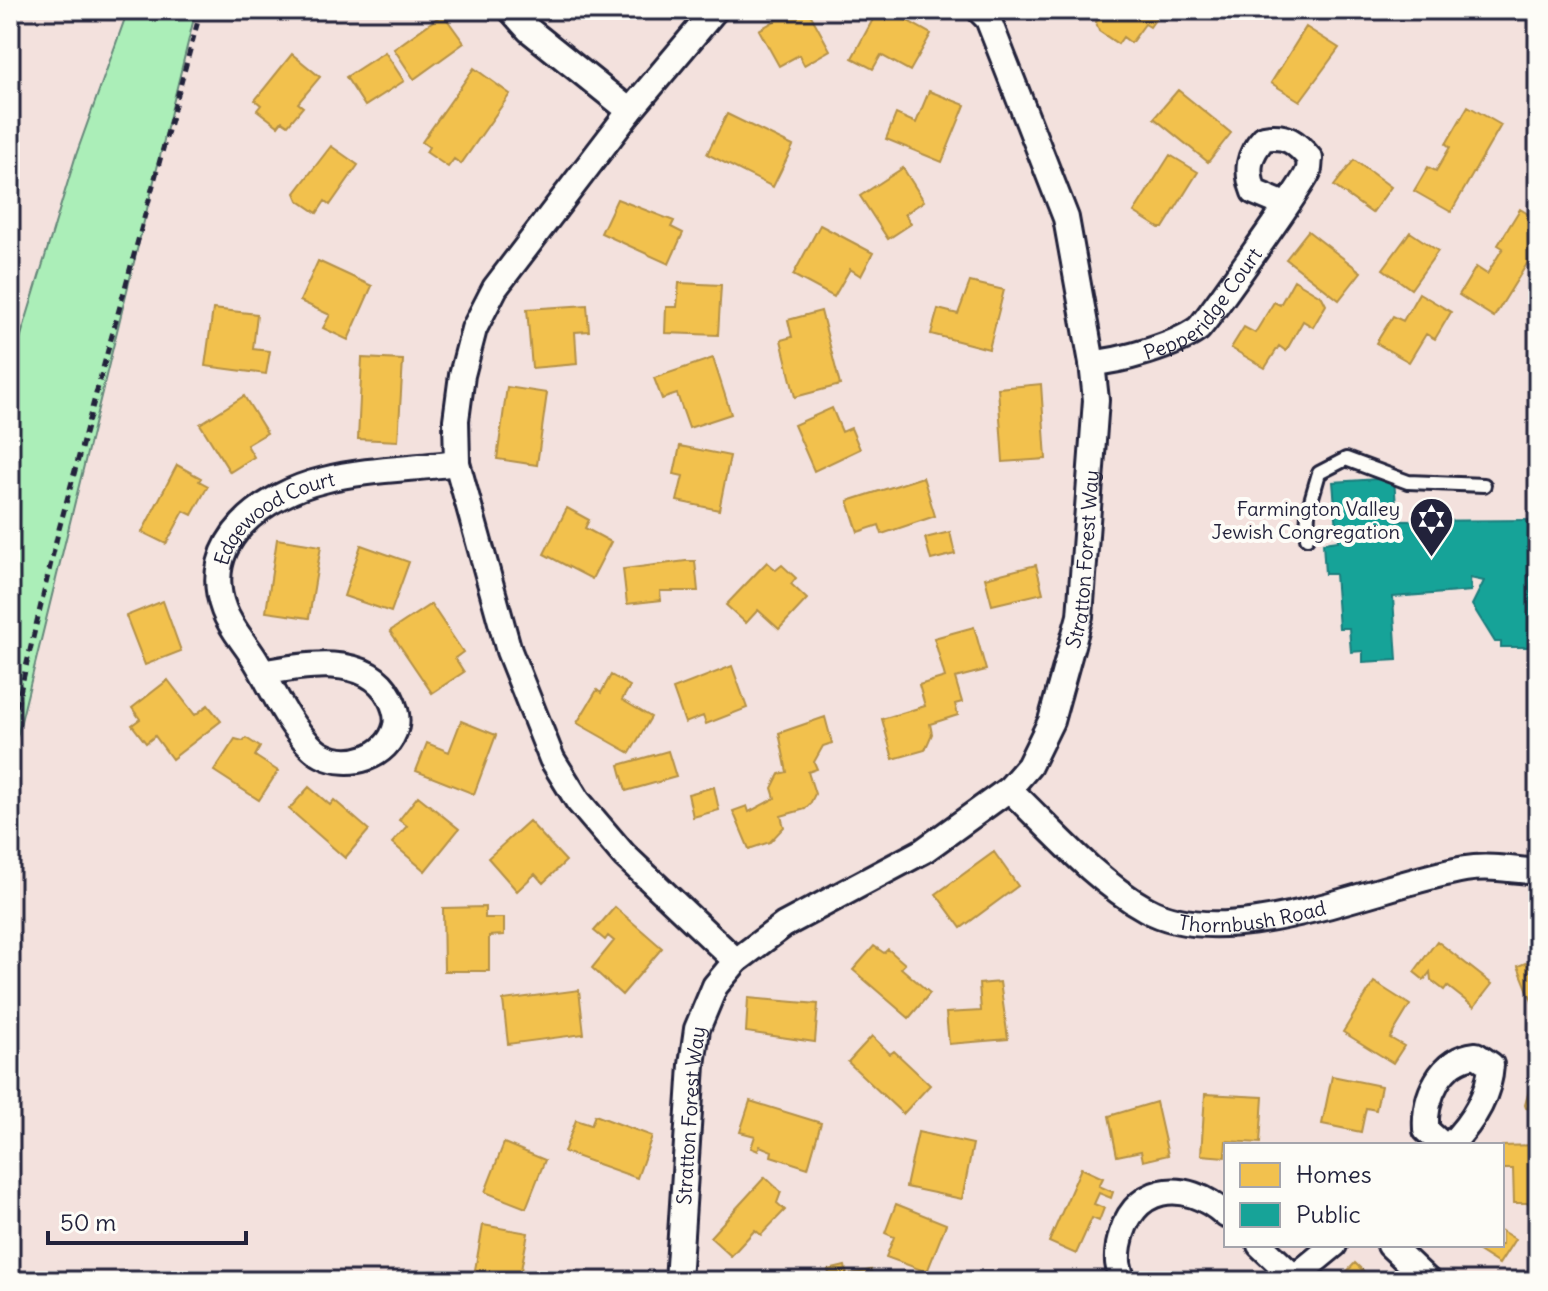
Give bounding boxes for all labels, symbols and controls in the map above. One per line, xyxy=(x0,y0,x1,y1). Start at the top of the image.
street label: Pepperidge Court xyxy=(1140,242,1267,364)
street label: Edgewood Court xyxy=(208,465,337,568)
street label: Stratton Forest Way xyxy=(1059,469,1103,651)
synagogue icon: Farmington Valley Jewish Congregation xyxy=(1407,495,1455,558)
place label: Farmington Valley Jewish Congregation xyxy=(1212,496,1400,544)
street label: Thornbush Road xyxy=(1177,894,1329,937)
street label: Stratton Forest Way xyxy=(670,1025,710,1205)
legend xyxy=(1224,1143,1504,1247)
text: Homes xyxy=(1296,1159,1372,1189)
scale bar xyxy=(48,1195,246,1245)
text: Public xyxy=(1296,1199,1361,1229)
text: 50 m xyxy=(60,1207,116,1237)

